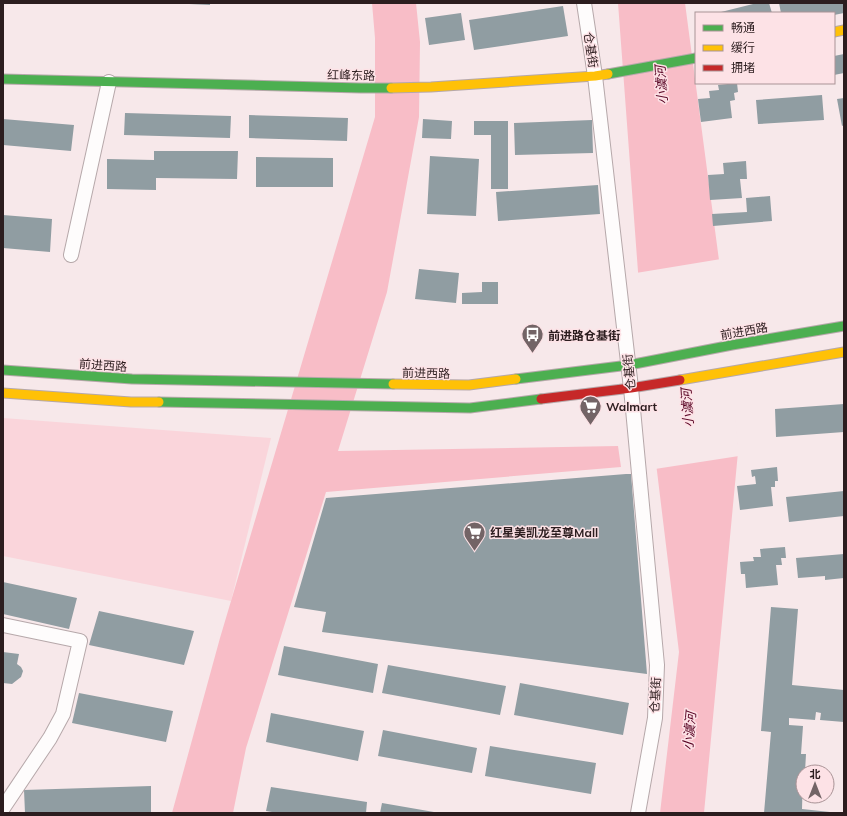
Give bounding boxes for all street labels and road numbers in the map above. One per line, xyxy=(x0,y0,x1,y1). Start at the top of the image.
street label: 仓基街 xyxy=(581,31,601,69)
street label: 红峰东路 xyxy=(327,67,375,83)
street label: 前进西路 xyxy=(719,319,769,343)
street label: 仓基街 xyxy=(620,353,638,391)
street label: 前进西路 xyxy=(79,356,127,374)
street label: 前进西路 xyxy=(402,365,450,381)
street label: 仓基街 xyxy=(647,677,663,713)

